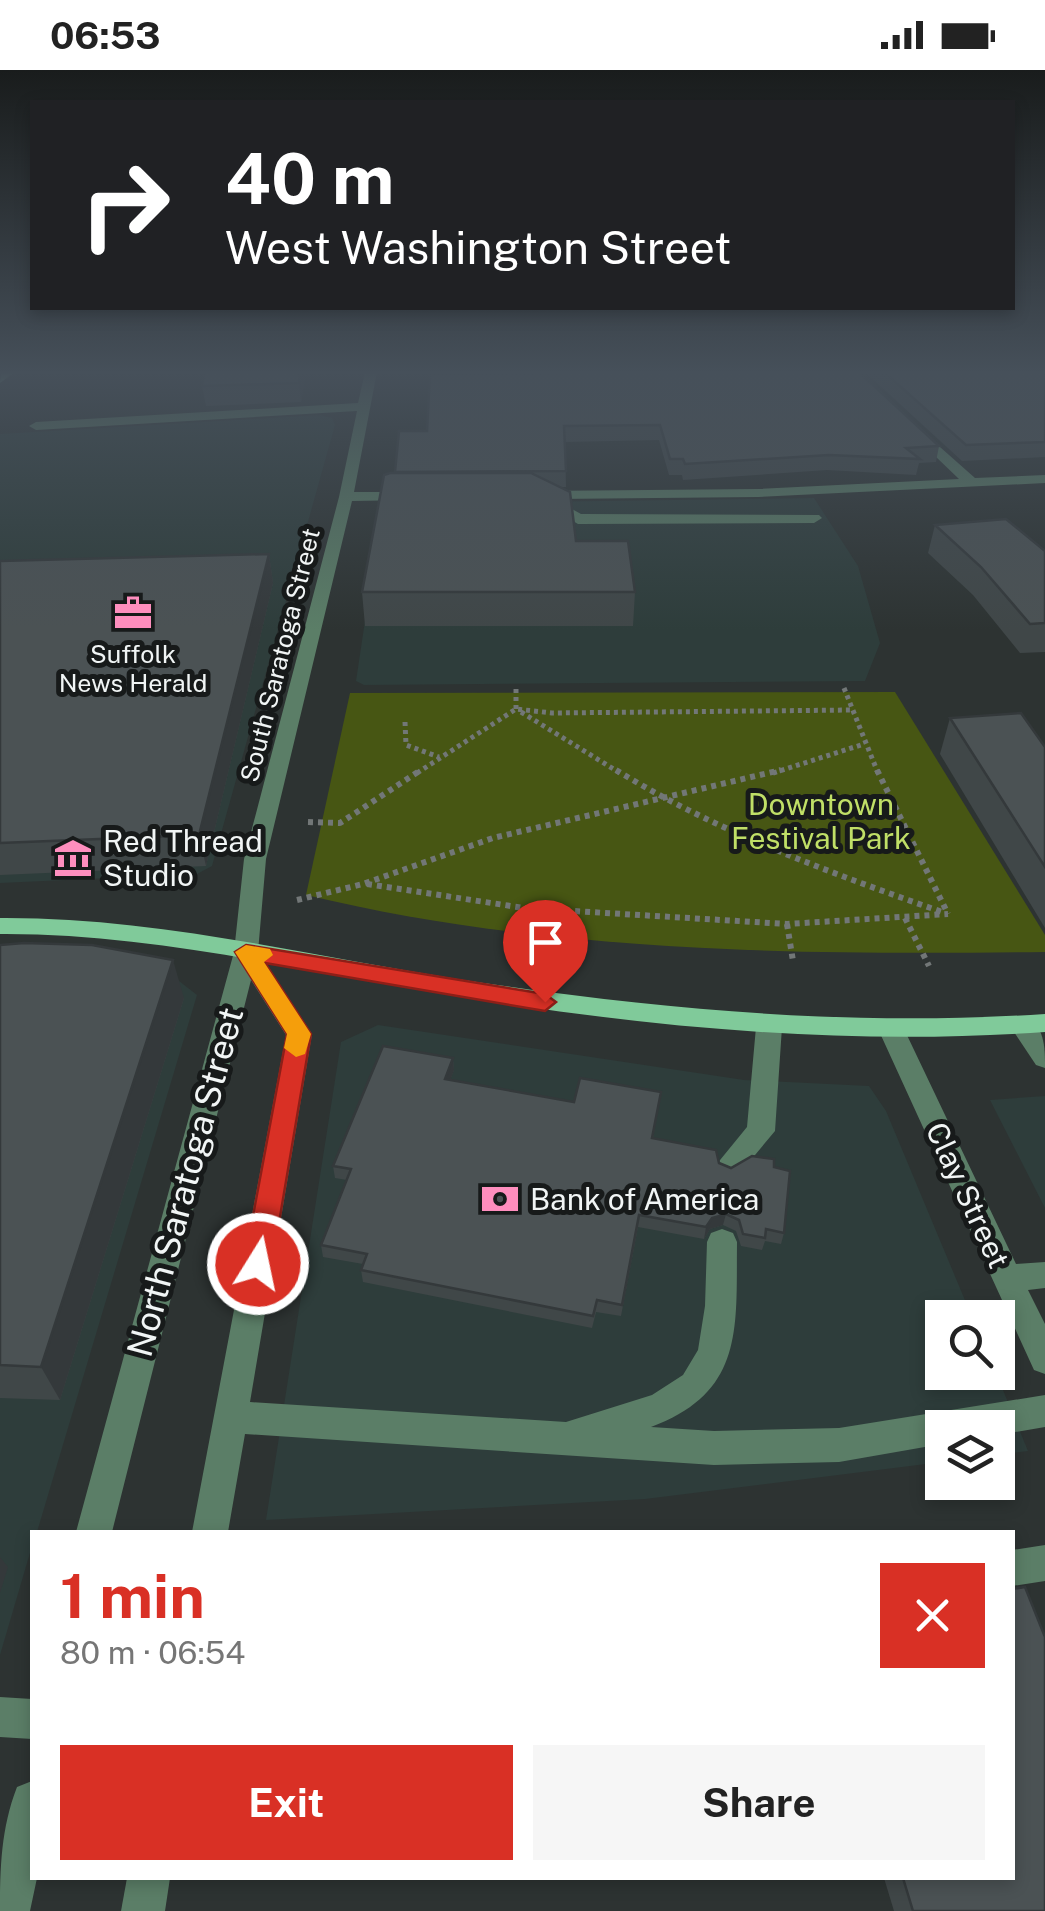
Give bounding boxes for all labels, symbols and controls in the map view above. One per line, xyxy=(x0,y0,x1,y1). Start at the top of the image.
text: 06:53 xyxy=(50,13,161,58)
text: 40 m xyxy=(225,137,395,220)
icon: right xyxy=(60,140,190,270)
text: West Washington Street xyxy=(225,221,731,274)
street label: South Saratoga Street xyxy=(234,525,326,785)
office icon: Suffolk News Herald xyxy=(112,592,154,634)
place label: Suffolk News Herald xyxy=(59,639,207,698)
park label: Downtown Festival Park xyxy=(731,786,911,856)
place label: Red Thread Studio xyxy=(103,823,263,893)
museum icon: Red Thread Studio xyxy=(52,837,94,879)
pin xyxy=(503,900,588,1003)
icon: arrive xyxy=(518,915,573,970)
street label: North Saratoga Street xyxy=(119,1003,251,1361)
street label: Clay Street xyxy=(919,1116,1017,1274)
bank icon: Bank of America xyxy=(479,1178,521,1220)
place label: Bank of America xyxy=(530,1181,759,1217)
position arrow xyxy=(206,1212,310,1316)
map controls xyxy=(925,1300,1015,1500)
button: search xyxy=(925,1300,1015,1390)
button: layers xyxy=(925,1410,1015,1500)
text: 1 min xyxy=(60,1561,205,1632)
button: close xyxy=(880,1563,985,1668)
text: 80 m · 06:54 xyxy=(60,1634,245,1671)
button: Exit xyxy=(60,1745,513,1860)
button: Share xyxy=(533,1745,985,1860)

